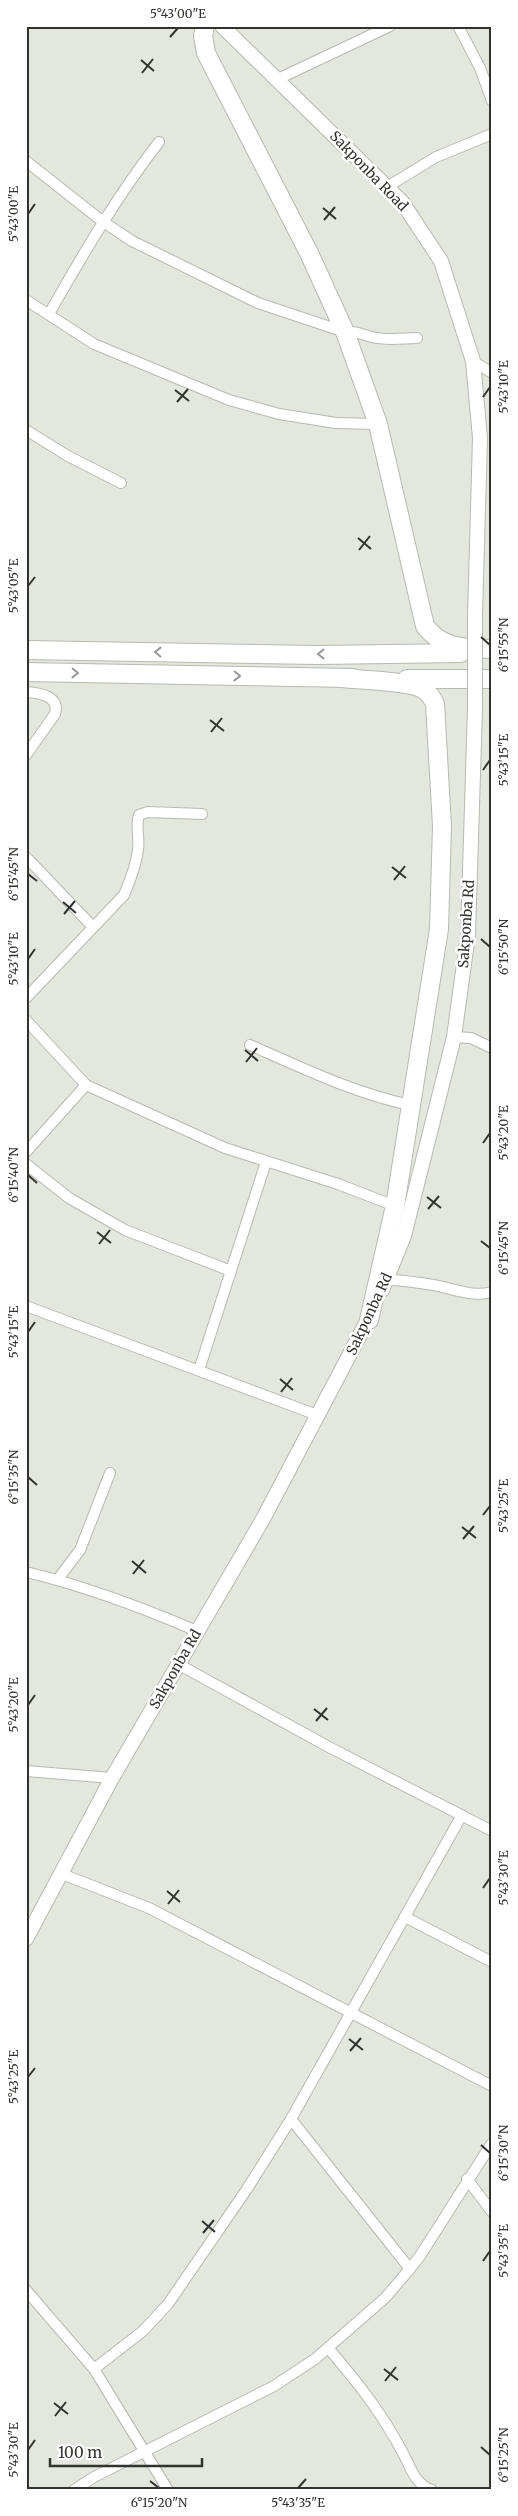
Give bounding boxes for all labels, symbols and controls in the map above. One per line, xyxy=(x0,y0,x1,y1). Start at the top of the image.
text: 5°43'00"E xyxy=(150,6,206,21)
street label: Sakponba Road xyxy=(326,127,412,215)
text: 5°43'00"E xyxy=(6,186,21,242)
text: 5°43'10"E xyxy=(496,360,511,414)
text: 5°43'05"E xyxy=(6,558,21,613)
text: 6°15'55"N xyxy=(496,617,511,672)
one-way arrow xyxy=(154,647,162,657)
one-way arrow xyxy=(316,649,324,659)
one-way arrow xyxy=(72,668,79,678)
one-way arrow xyxy=(234,671,242,681)
text: 5°43'15"E xyxy=(496,733,511,786)
text: 6°15'45"N xyxy=(6,846,21,901)
street label: Sakponba Rd xyxy=(454,879,478,969)
text: 6°15'50"N xyxy=(496,918,511,975)
text: 5°43'10"E xyxy=(6,932,21,986)
text: 5°43'20"E xyxy=(496,1105,511,1161)
text: 6°15'40"N xyxy=(6,1146,21,1203)
text: 6°15'45"N xyxy=(496,1220,511,1275)
street label: Sakponba Rd xyxy=(342,1269,396,1358)
text: 5°43'15"E xyxy=(6,1305,21,1358)
text: 6°15'35"N xyxy=(6,1449,21,1504)
text: 5°43'25"E xyxy=(496,1479,511,1533)
street label: Sakponba Rd xyxy=(145,1626,205,1712)
text: 5°43'20"E xyxy=(6,1677,21,1733)
text: 5°43'30"E xyxy=(496,1850,511,1906)
text: 5°43'25"E xyxy=(6,2050,21,2104)
text: 6°15'30"N xyxy=(496,2124,511,2181)
text: 5°43'35"E xyxy=(496,2224,511,2278)
text: 5°43'30"E xyxy=(6,2422,21,2478)
text: 6°15'25"N xyxy=(496,2427,511,2483)
scale bar xyxy=(50,2436,202,2468)
text: 100 m xyxy=(58,2443,102,2462)
text: 6°15'20"N xyxy=(131,2495,188,2510)
text: 5°43'35"E xyxy=(271,2495,325,2510)

